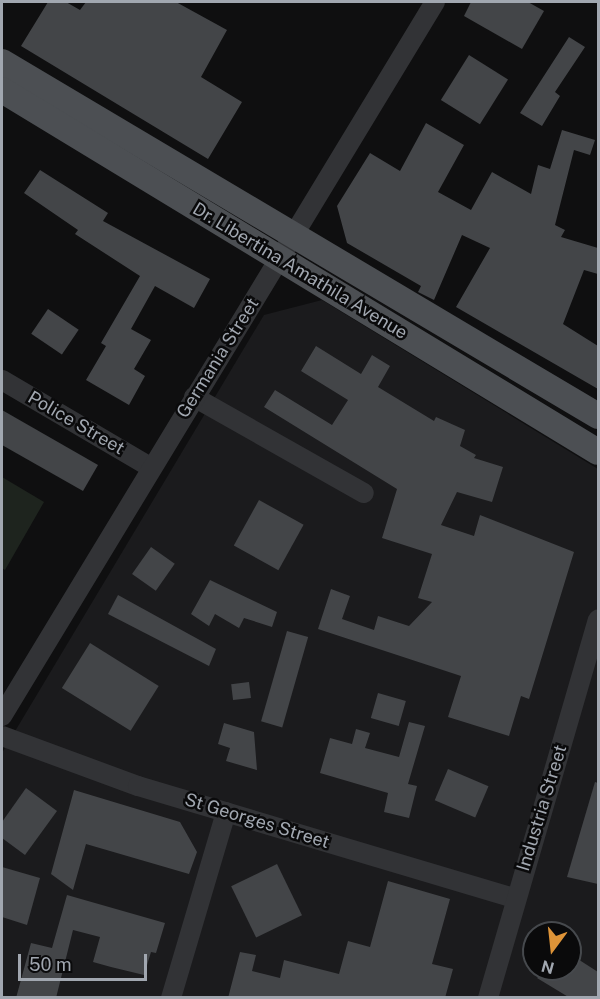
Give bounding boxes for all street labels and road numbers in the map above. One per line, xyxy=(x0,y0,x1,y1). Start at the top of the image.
street label: Dr. Libertina Amathila Avenue xyxy=(189,198,411,344)
street label: Germania Street xyxy=(172,294,264,422)
street label: Police Street xyxy=(24,387,128,459)
street label: Industria Street xyxy=(513,742,571,874)
street label: St Georges Street xyxy=(182,789,332,853)

